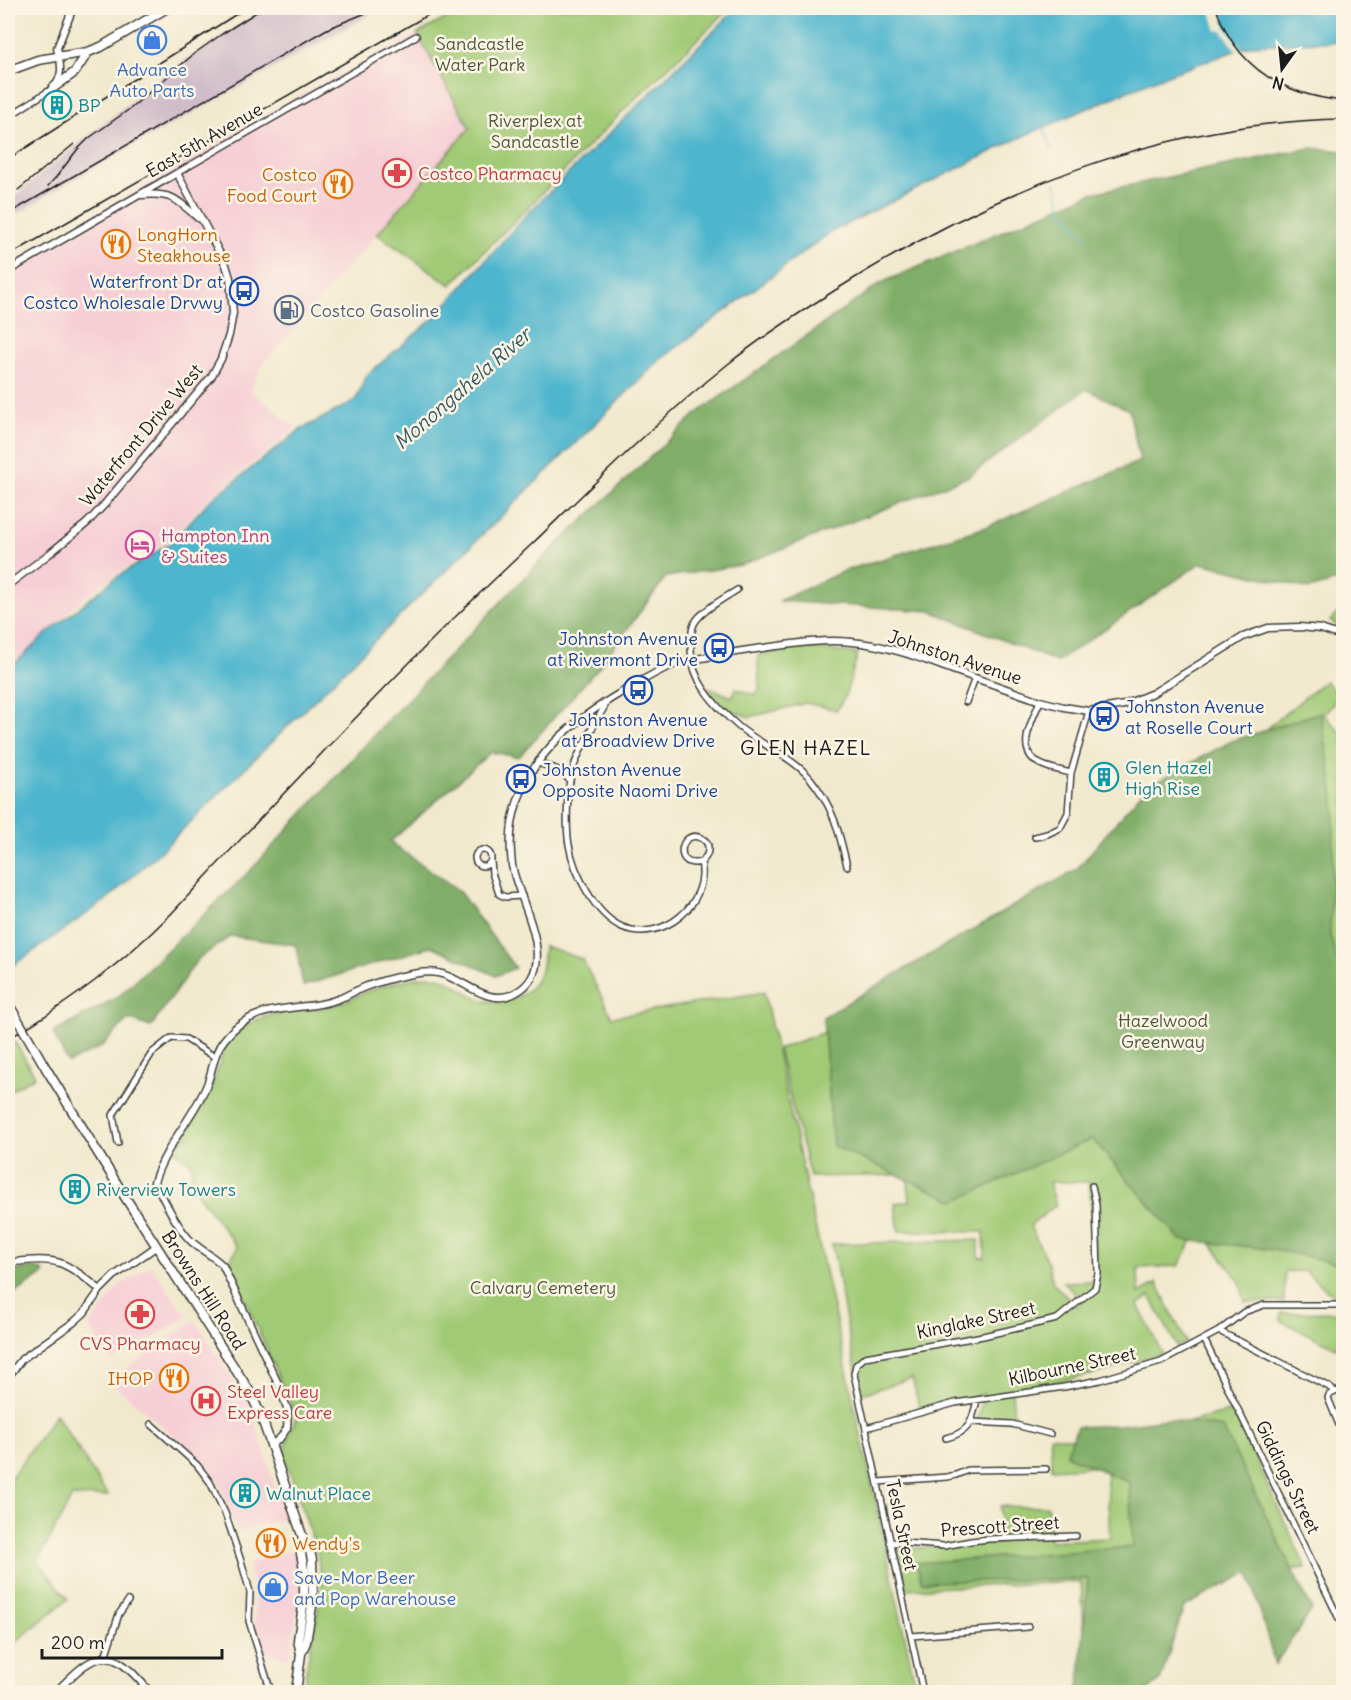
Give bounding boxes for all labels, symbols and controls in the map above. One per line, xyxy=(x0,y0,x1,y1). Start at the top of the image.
shop icon: Advance Auto Parts xyxy=(136,24,168,56)
park label: Sandcastle Water Park xyxy=(435,32,525,76)
north arrow xyxy=(1252,39,1312,99)
place label: Advance Auto Parts xyxy=(110,58,194,102)
text: N xyxy=(1270,72,1286,95)
building icon: BP xyxy=(41,89,73,121)
place label: BP xyxy=(78,94,101,117)
street label: East 5th Avenue xyxy=(142,97,266,183)
park label: Riverplex at Sandcastle xyxy=(488,109,582,153)
pharmacy icon: Costco Pharmacy xyxy=(381,157,413,189)
place label: Costco Pharmacy xyxy=(418,162,562,185)
place label: Costco Food Court xyxy=(227,163,317,207)
restaurant icon: Costco Food Court xyxy=(322,168,354,200)
place label: LongHorn Steakhouse xyxy=(137,223,231,267)
restaurant icon: LongHorn Steakhouse xyxy=(100,228,132,260)
place label: Waterfront Dr at Costco Wholesale Drvwy xyxy=(23,270,223,314)
bus stop icon: Waterfront Dr at Costco Wholesale Drvwy xyxy=(228,275,260,307)
fuel station icon: Costco Gasoline xyxy=(273,294,305,326)
place label: Costco Gasoline xyxy=(310,299,439,322)
water label: Monongahela River xyxy=(388,320,538,454)
street label: Waterfront Drive West xyxy=(75,359,207,511)
place label: Hampton Inn & Suites xyxy=(161,524,270,568)
hotel icon: Hampton Inn & Suites xyxy=(124,529,156,561)
street label: Johnston Avenue xyxy=(885,625,1025,689)
place label: Johnston Avenue at Rivermont Drive xyxy=(547,627,698,671)
bus stop icon: Johnston Avenue at Rivermont Drive xyxy=(703,632,735,664)
bus stop icon: Johnston Avenue at Broadview Drive xyxy=(622,674,654,706)
place label: Johnston Avenue at Roselle Court xyxy=(1125,695,1264,739)
bus stop icon: Johnston Avenue at Roselle Court xyxy=(1088,700,1120,732)
place label: Johnston Avenue at Broadview Drive xyxy=(561,708,715,752)
district label: GLEN HAZEL xyxy=(740,735,872,760)
place label: Glen Hazel High Rise xyxy=(1125,756,1212,800)
place label: Johnston Avenue Opposite Naomi Drive xyxy=(542,758,718,802)
building icon: Glen Hazel High Rise xyxy=(1088,761,1120,793)
bus stop icon: Johnston Avenue Opposite Naomi Drive xyxy=(505,763,537,795)
park label: Hazelwood Greenway xyxy=(1118,1009,1209,1053)
building icon: Riverview Towers xyxy=(59,1173,91,1205)
place label: Riverview Towers xyxy=(96,1178,236,1201)
street label: Browns Hill Road xyxy=(157,1226,251,1354)
park label: Calvary Cemetery xyxy=(470,1276,616,1299)
street label: Kinglake Street xyxy=(914,1296,1038,1344)
pharmacy icon: CVS Pharmacy xyxy=(124,1298,156,1330)
place label: CVS Pharmacy xyxy=(79,1332,201,1355)
street label: Kilbourne Street xyxy=(1006,1341,1138,1391)
restaurant icon: IHOP xyxy=(158,1362,190,1394)
place label: IHOP xyxy=(107,1367,153,1390)
place label: Steel Valley Express Care xyxy=(227,1380,332,1424)
hospital icon: Steel Valley Express Care xyxy=(190,1385,222,1417)
street label: Giddings Street xyxy=(1251,1417,1325,1537)
building icon: Walnut Place xyxy=(229,1477,261,1509)
street label: Tesla Street xyxy=(881,1477,923,1573)
place label: Walnut Place xyxy=(266,1482,371,1505)
street label: Prescott Street xyxy=(940,1510,1060,1542)
restaurant icon: Wendy's xyxy=(255,1527,287,1559)
place label: Wendy's xyxy=(292,1532,360,1555)
place label: Save-Mor Beer and Pop Warehouse xyxy=(294,1566,456,1610)
shop icon: Save-Mor Beer and Pop Warehouse xyxy=(257,1571,289,1603)
scale bar xyxy=(42,1622,222,1660)
text: 200 m xyxy=(51,1631,105,1654)

